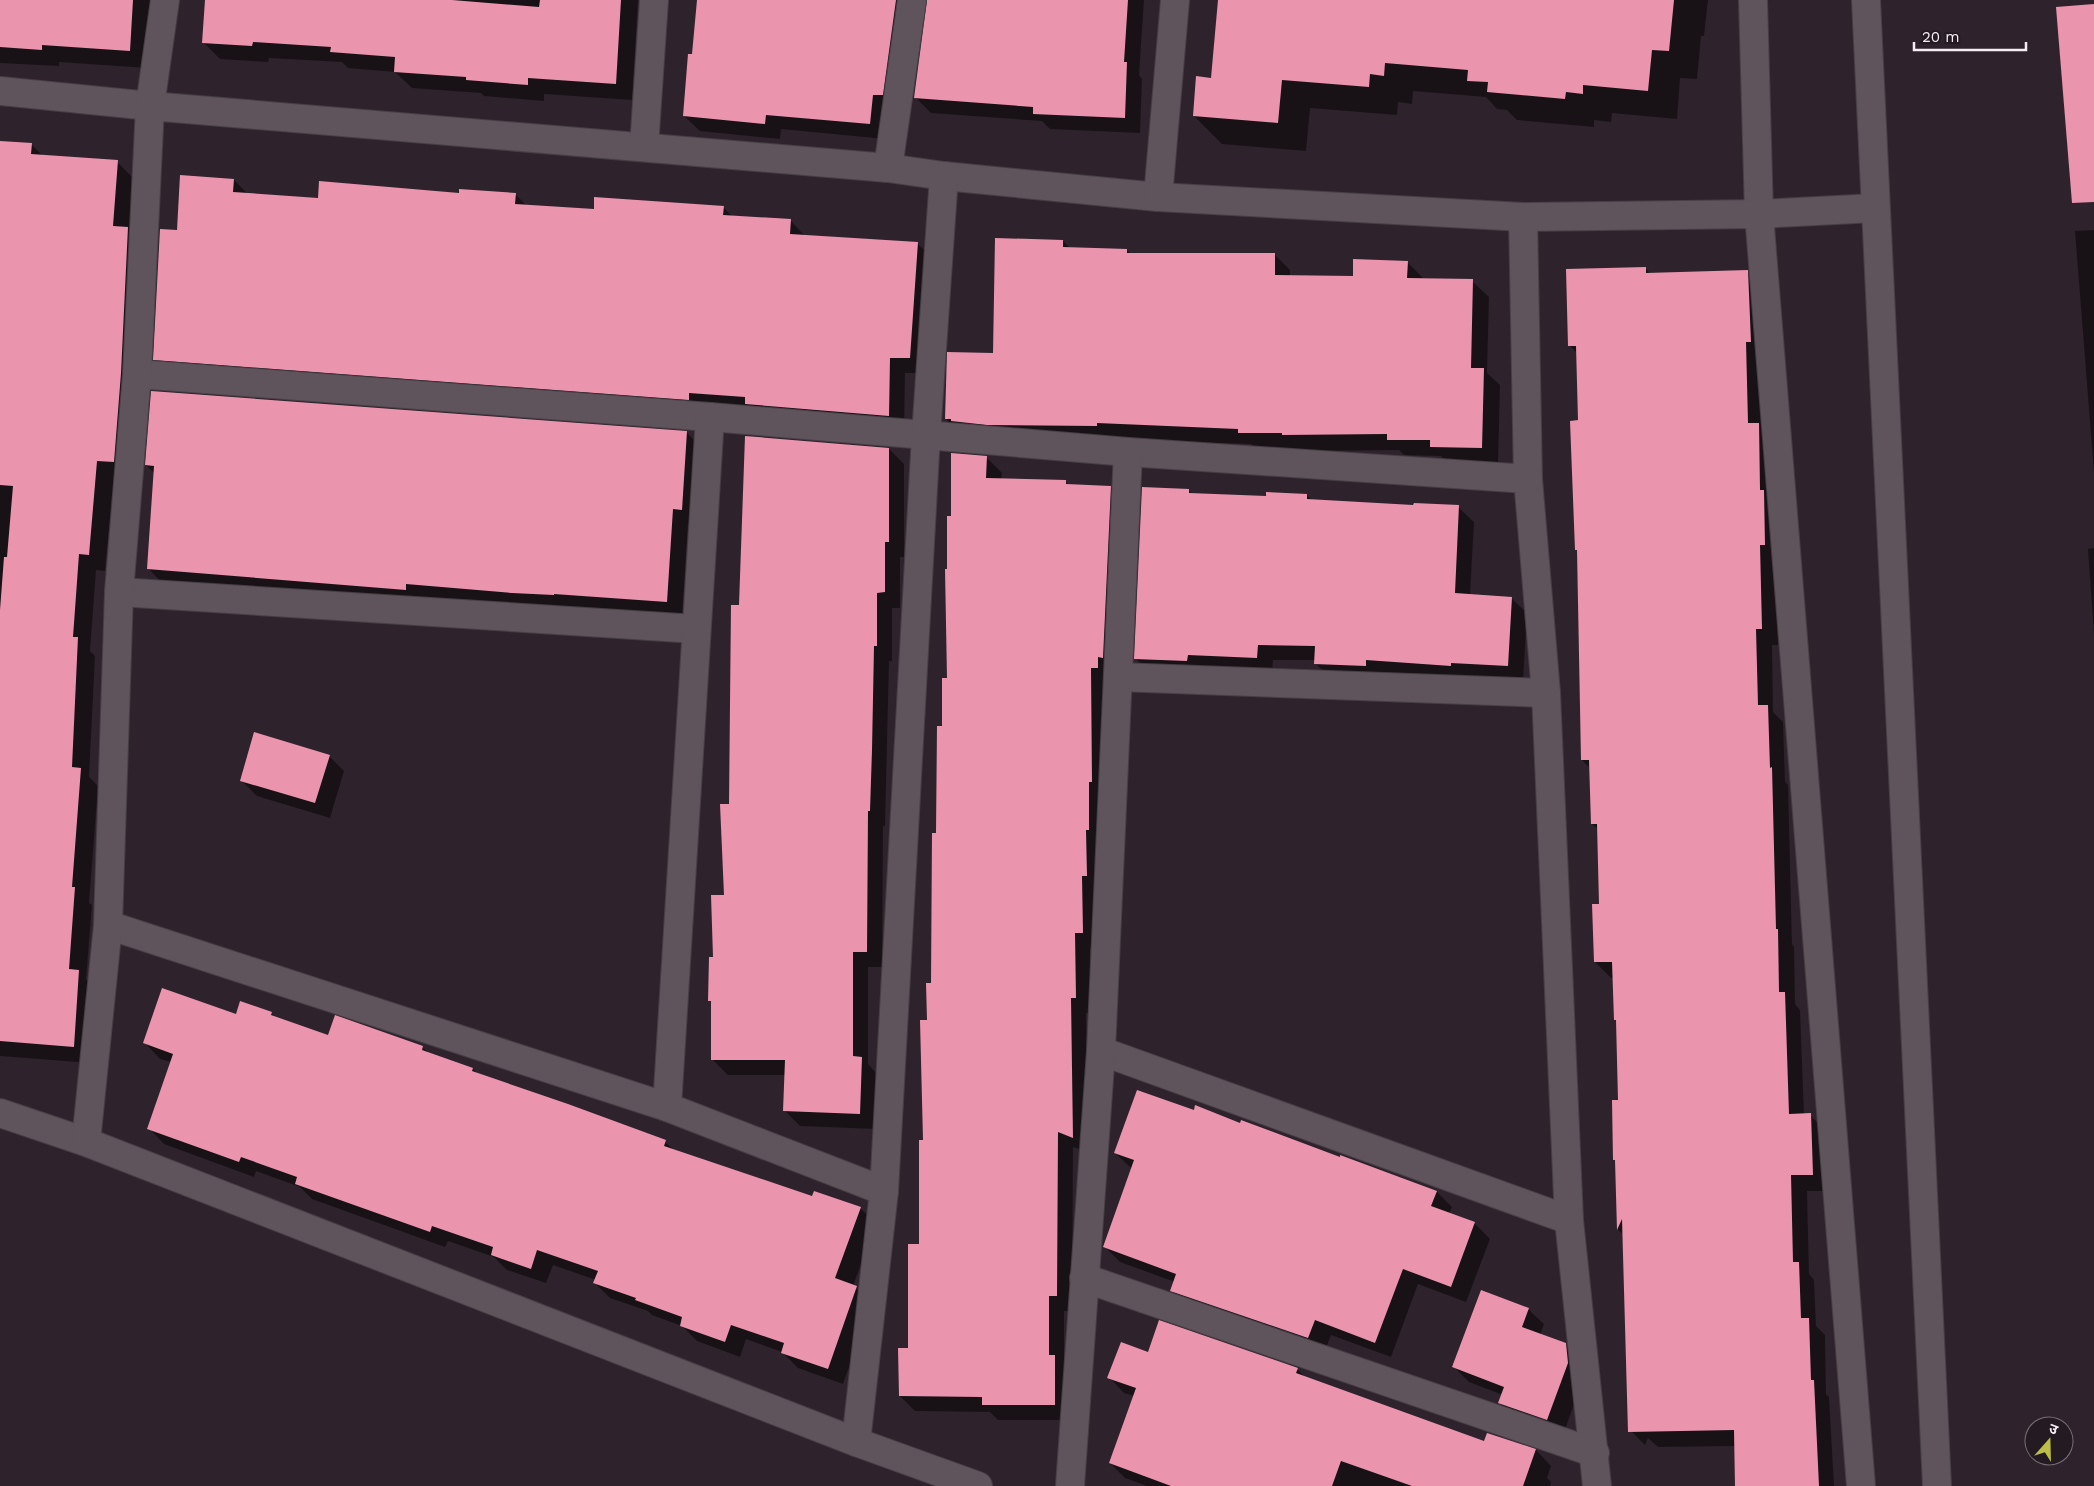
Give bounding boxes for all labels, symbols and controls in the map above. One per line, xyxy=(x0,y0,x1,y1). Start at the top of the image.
scale bar xyxy=(1914,20,2026,52)
text: 20 m xyxy=(1922,28,1960,46)
north arrow xyxy=(2024,1416,2074,1466)
text: उ xyxy=(2047,1420,2061,1438)

